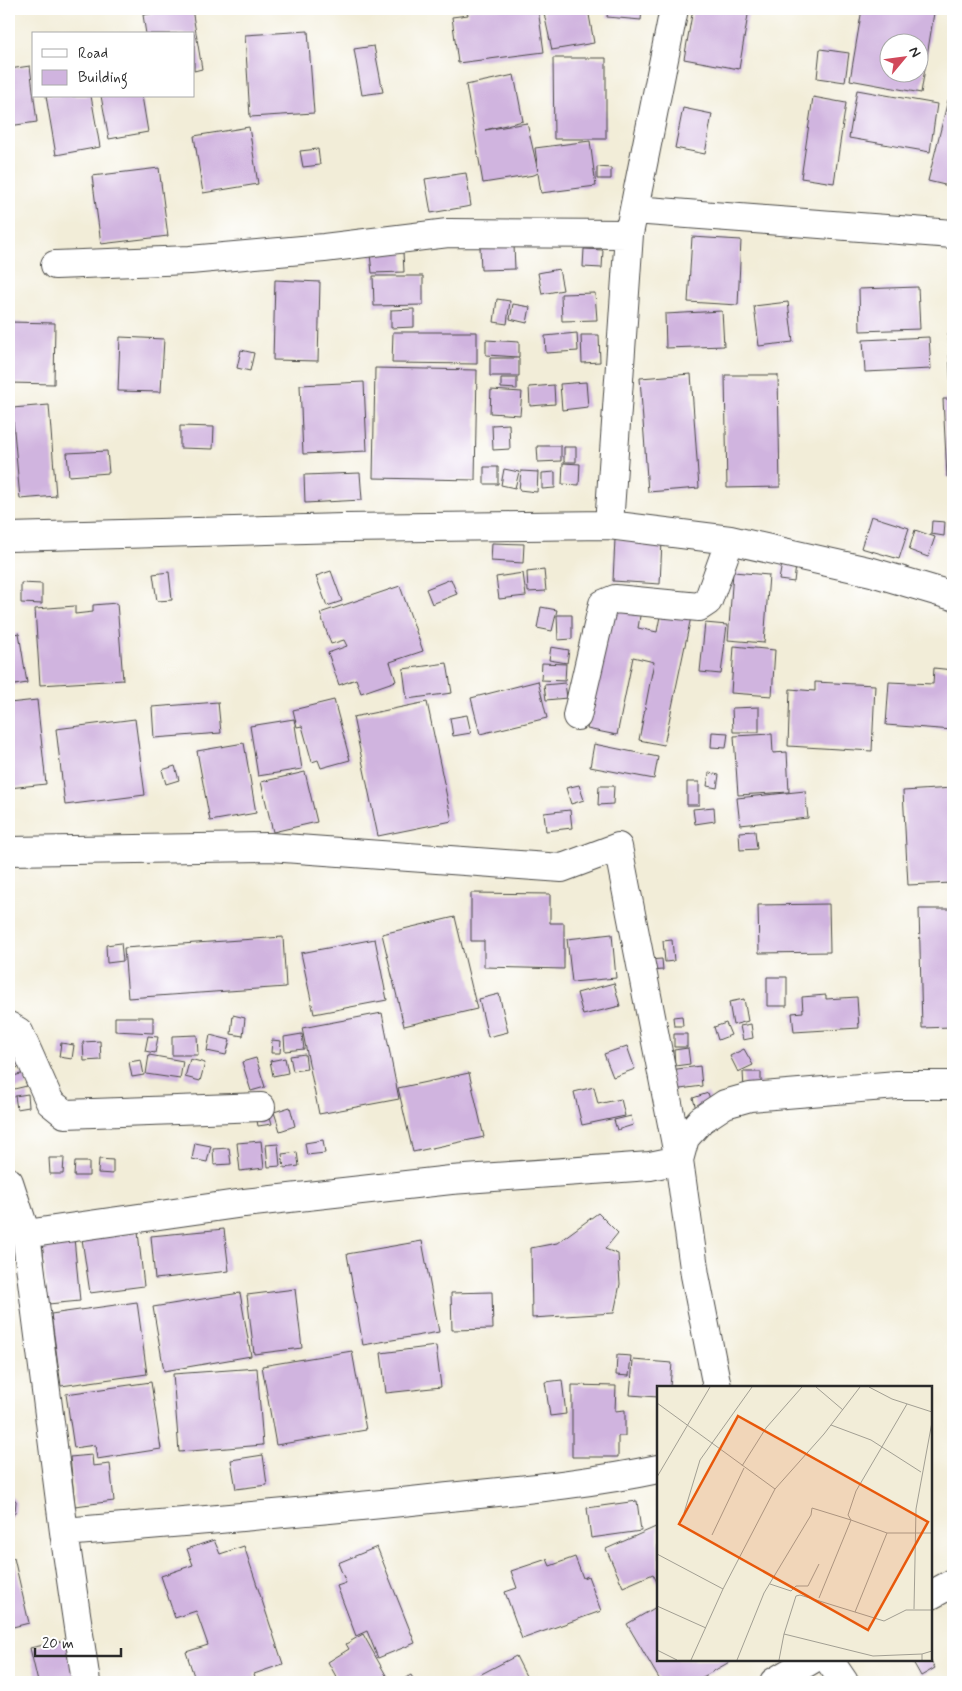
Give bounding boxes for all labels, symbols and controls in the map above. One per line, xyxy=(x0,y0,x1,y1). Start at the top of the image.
legend xyxy=(32,32,195,98)
north arrow xyxy=(880,32,930,82)
text: Road xyxy=(78,44,108,64)
text: N xyxy=(904,44,925,61)
text: Building xyxy=(78,68,128,89)
inset map xyxy=(657,1386,932,1661)
scale bar xyxy=(35,1626,121,1658)
text: 20 m xyxy=(42,1634,74,1654)

